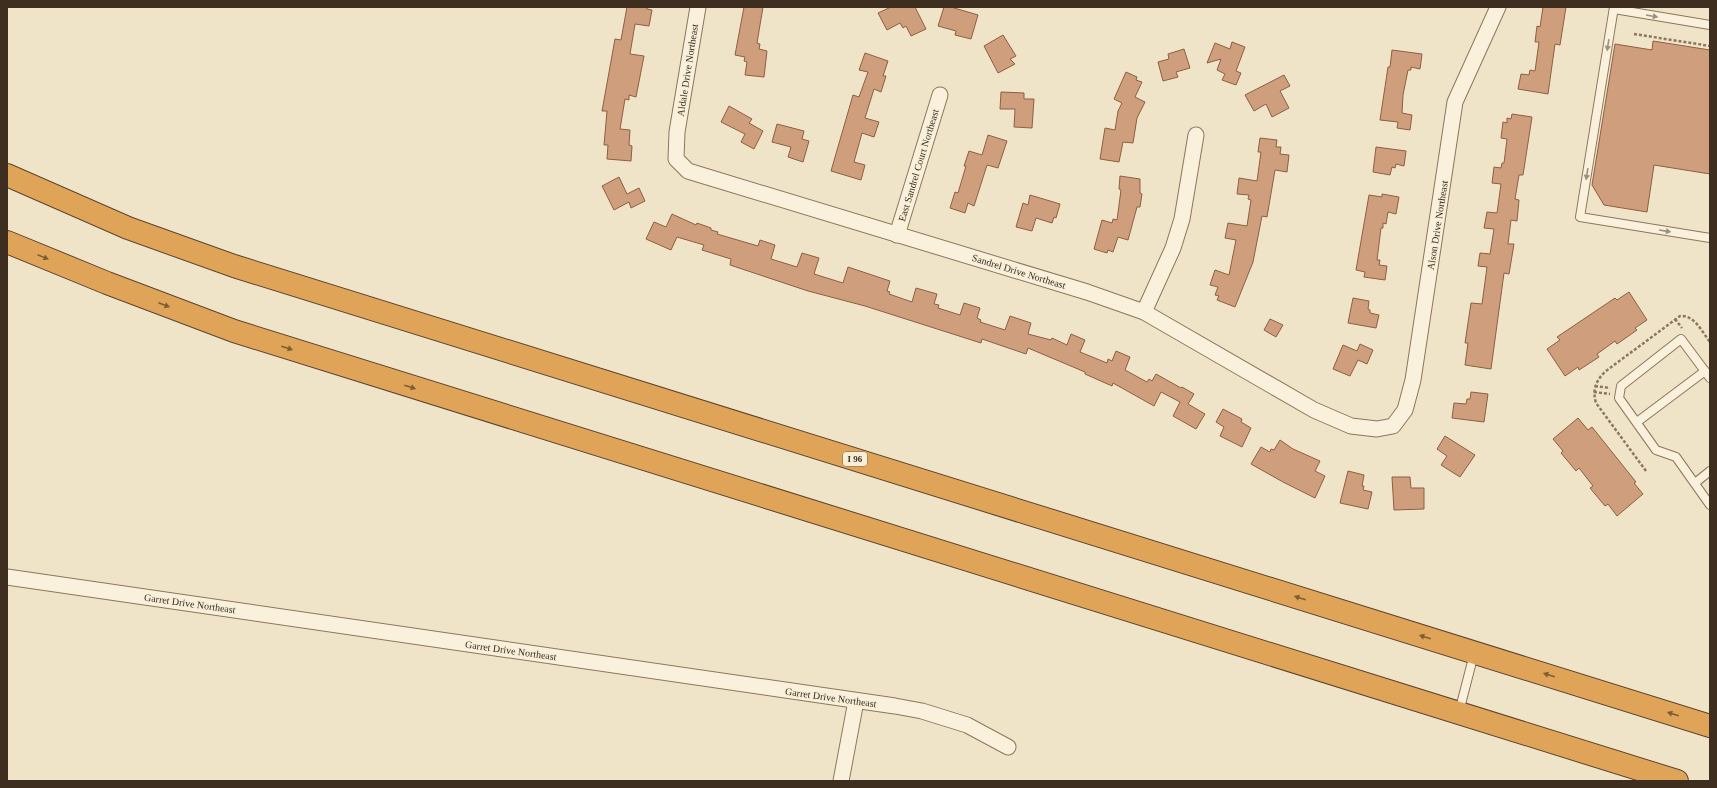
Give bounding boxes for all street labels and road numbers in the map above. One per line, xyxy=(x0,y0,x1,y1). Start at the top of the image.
street label: Aldale Drive Northeast xyxy=(675,23,700,117)
street label: East Sandrel Court Northeast xyxy=(896,107,941,223)
street label: Alson Drive Northeast xyxy=(1425,179,1450,271)
street label: Sandrel Drive Northeast xyxy=(971,252,1067,291)
road number: I 96 xyxy=(843,452,867,466)
street label: Garret Drive Northeast xyxy=(144,592,237,615)
street label: Garret Drive Northeast xyxy=(465,639,558,662)
street label: Garret Drive Northeast xyxy=(785,686,878,709)

